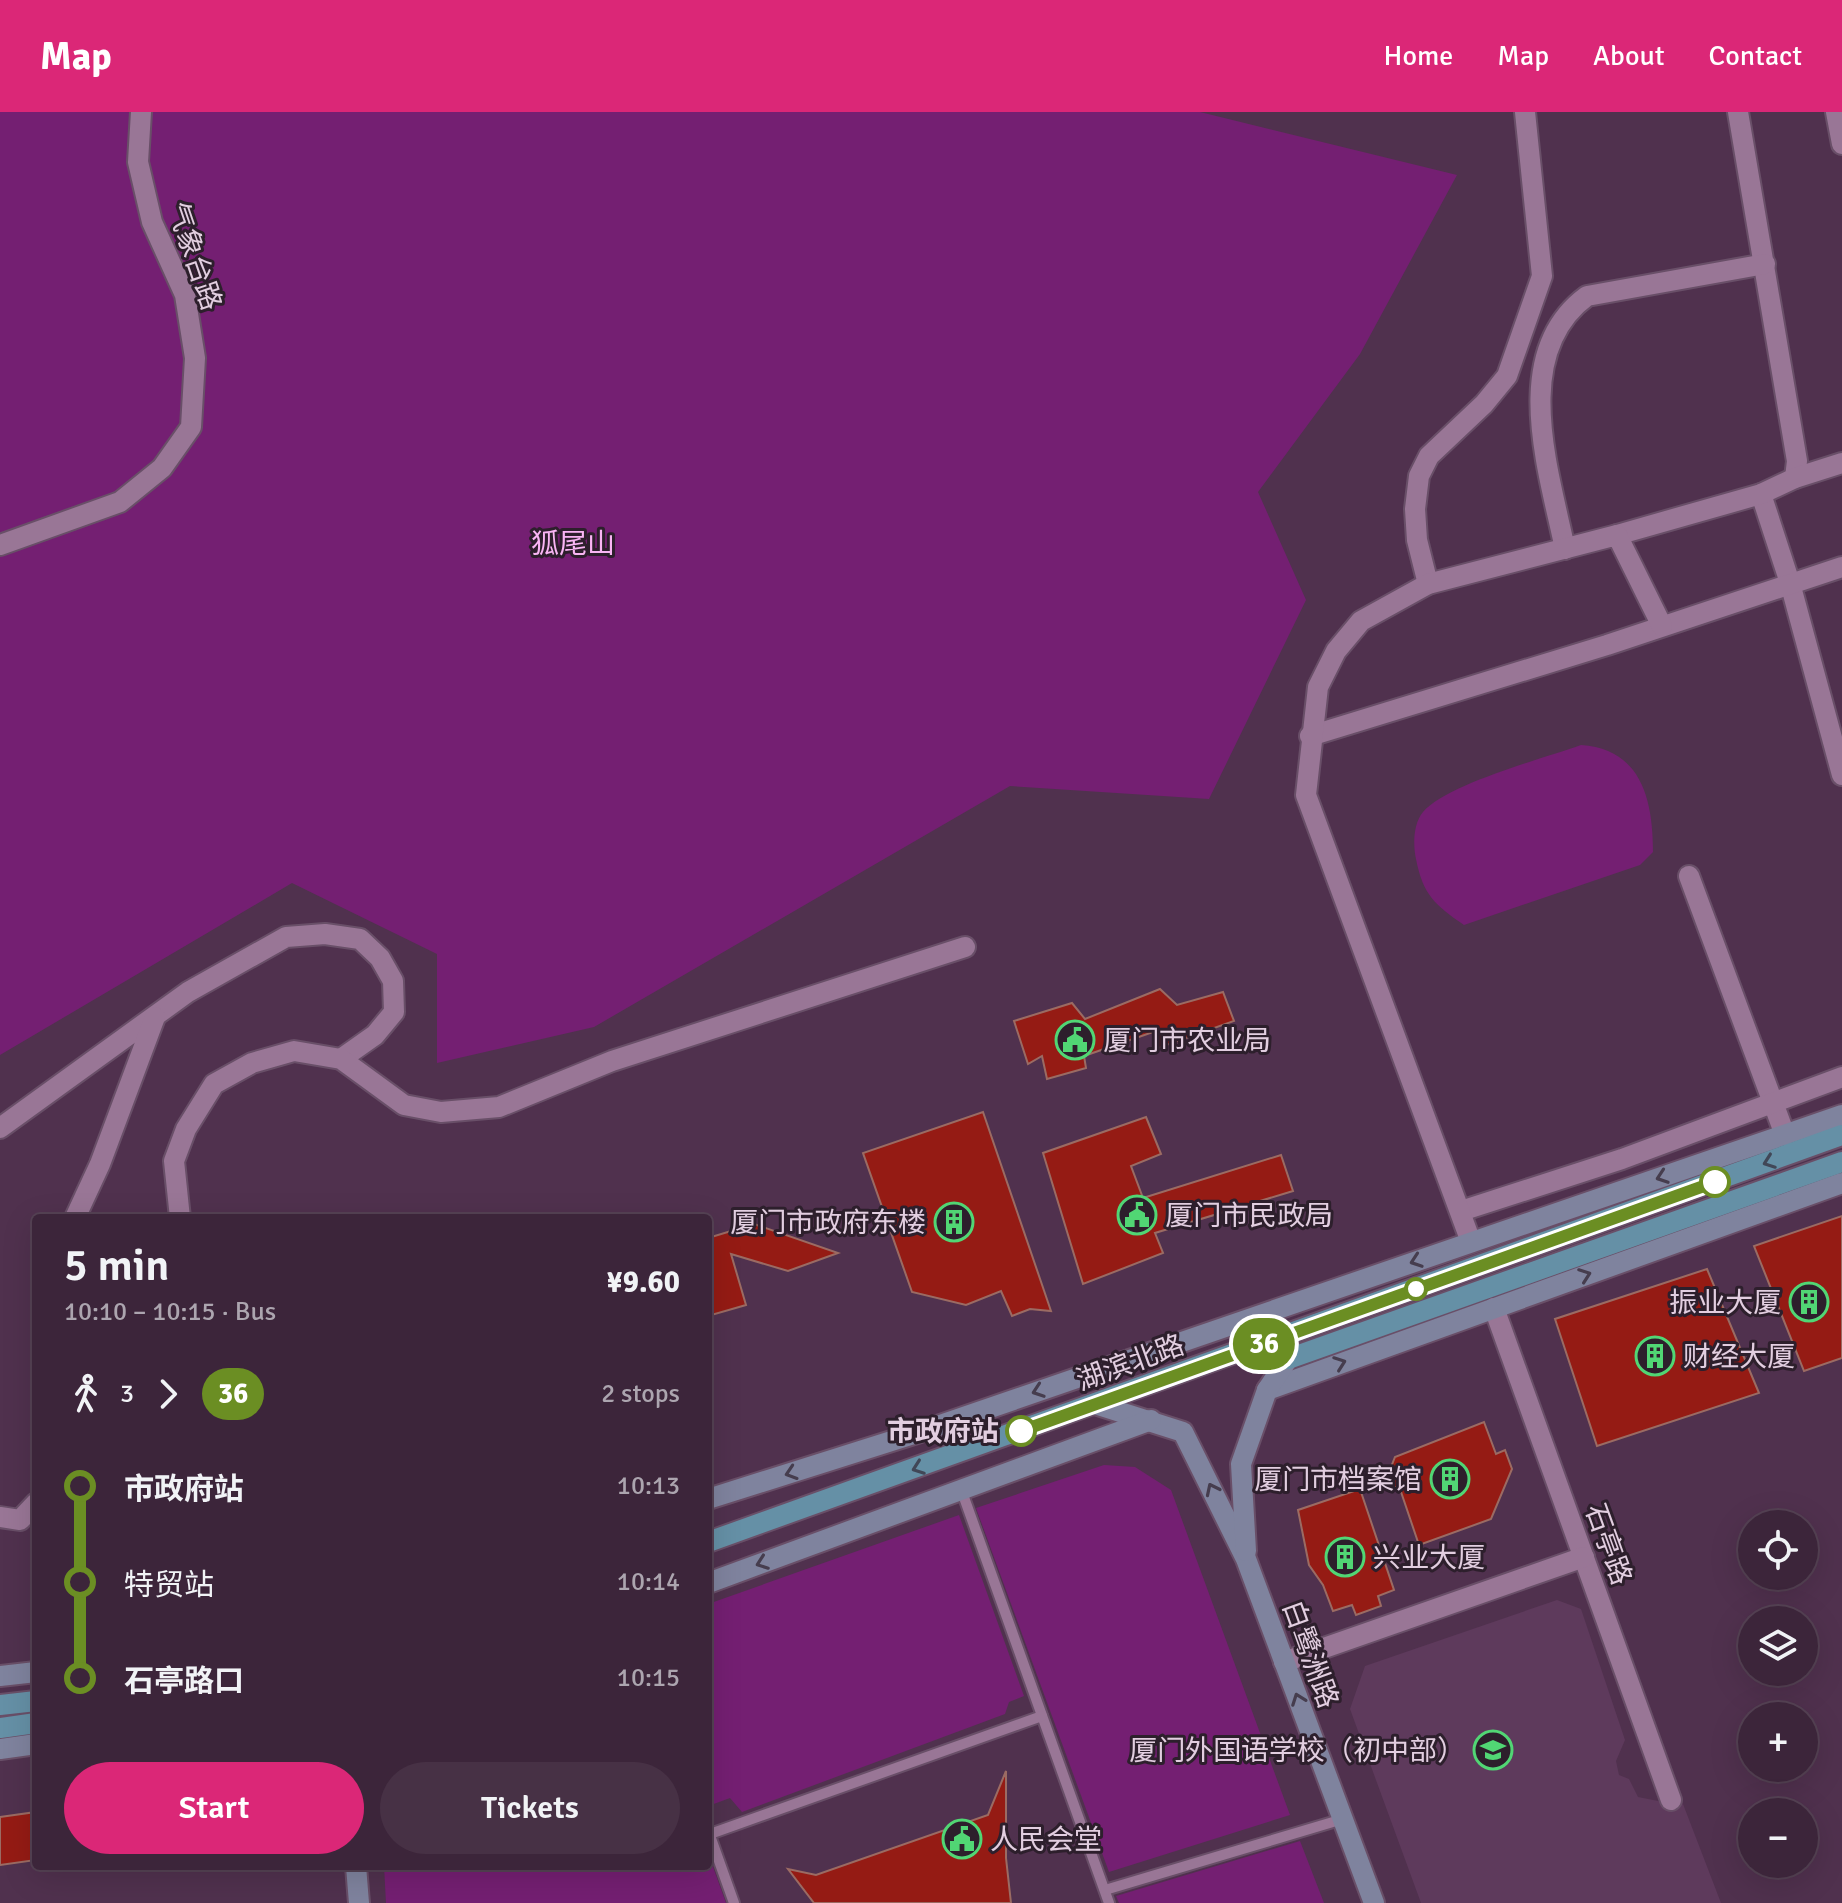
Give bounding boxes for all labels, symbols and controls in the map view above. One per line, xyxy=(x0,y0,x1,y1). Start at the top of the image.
text: Map xyxy=(40,33,112,80)
text: Home xyxy=(1384,39,1453,73)
text: Map xyxy=(1497,39,1549,73)
text: About xyxy=(1593,39,1665,73)
text: Contact xyxy=(1709,39,1802,73)
street label: 气象台路 xyxy=(160,198,228,315)
park label: 狐尾山 xyxy=(531,527,615,561)
public building icon: 厦门市农业局 xyxy=(1054,1019,1096,1061)
place label: 厦门市农业局 xyxy=(1103,1024,1271,1058)
one-way arrow xyxy=(1763,1153,1777,1169)
one-way arrow xyxy=(1656,1167,1670,1183)
unlabelled marker xyxy=(1700,1167,1730,1197)
public building icon: 厦门市民政局 xyxy=(1116,1194,1158,1236)
place label: 厦门市民政局 xyxy=(1165,1199,1333,1233)
building icon: 厦门市政府东楼 xyxy=(933,1201,975,1243)
place label: 厦门市政府东楼 xyxy=(730,1206,926,1240)
text: 5 min xyxy=(64,1239,169,1293)
one-way arrow xyxy=(1410,1251,1424,1267)
text: ¥9.60 xyxy=(607,1264,680,1301)
one-way arrow xyxy=(1577,1269,1591,1285)
unlabelled marker xyxy=(1405,1278,1427,1300)
building icon: 振业大厦 xyxy=(1788,1281,1830,1323)
place label: 振业大厦 xyxy=(1669,1286,1781,1320)
text: 10:10 – 10:15 · Bus xyxy=(64,1296,276,1328)
line badge: 36 xyxy=(1228,1318,1300,1370)
text: 36 xyxy=(1249,1327,1279,1361)
street label: 湖滨北路 xyxy=(1072,1328,1189,1398)
building icon: 财经大厦 xyxy=(1634,1335,1676,1377)
place label: 财经大厦 xyxy=(1683,1340,1795,1374)
one-way arrow xyxy=(1332,1357,1346,1373)
icon: walk xyxy=(64,1372,108,1416)
icon: forward xyxy=(146,1372,190,1416)
text: 36 xyxy=(218,1377,248,1411)
text: 3 xyxy=(120,1378,134,1410)
text: 2 stops xyxy=(601,1378,680,1410)
one-way arrow xyxy=(1032,1382,1046,1398)
place label: 市政府站 xyxy=(887,1415,999,1449)
marker: 市政府站 xyxy=(1006,1416,1036,1446)
one-way arrow xyxy=(912,1458,926,1475)
building icon: 厦门市档案馆 xyxy=(1429,1458,1471,1500)
place label: 厦门市档案馆 xyxy=(1254,1463,1422,1497)
one-way arrow xyxy=(785,1464,799,1480)
text: 10:13 xyxy=(617,1470,680,1502)
text: 市政府站 xyxy=(124,1471,244,1508)
one-way arrow xyxy=(1206,1483,1222,1498)
street label: 石亭路 xyxy=(1578,1499,1638,1590)
map controls xyxy=(1738,1510,1818,1878)
button: locate xyxy=(1738,1510,1818,1590)
building icon: 兴业大厦 xyxy=(1324,1536,1366,1578)
place label: 兴业大厦 xyxy=(1373,1541,1485,1575)
one-way arrow xyxy=(756,1553,770,1569)
text: 10:14 xyxy=(617,1566,680,1598)
text: 特贸站 xyxy=(124,1567,214,1604)
street label: 白鹭洲路 xyxy=(1275,1596,1345,1713)
button: layers xyxy=(1738,1606,1818,1686)
text: 10:15 xyxy=(617,1662,680,1694)
text: 石亭路口 xyxy=(124,1663,244,1700)
one-way arrow xyxy=(1291,1693,1308,1707)
button: + xyxy=(1738,1702,1818,1782)
school or university icon: 厦门外国语学校（初中部） xyxy=(1472,1729,1514,1771)
place label: 厦门外国语学校（初中部） xyxy=(1129,1734,1465,1768)
button: Start xyxy=(64,1762,364,1854)
button: Tickets xyxy=(380,1762,680,1854)
button: − xyxy=(1738,1798,1818,1878)
public building icon: 人民会堂 xyxy=(941,1818,983,1860)
place label: 人民会堂 xyxy=(990,1823,1102,1857)

